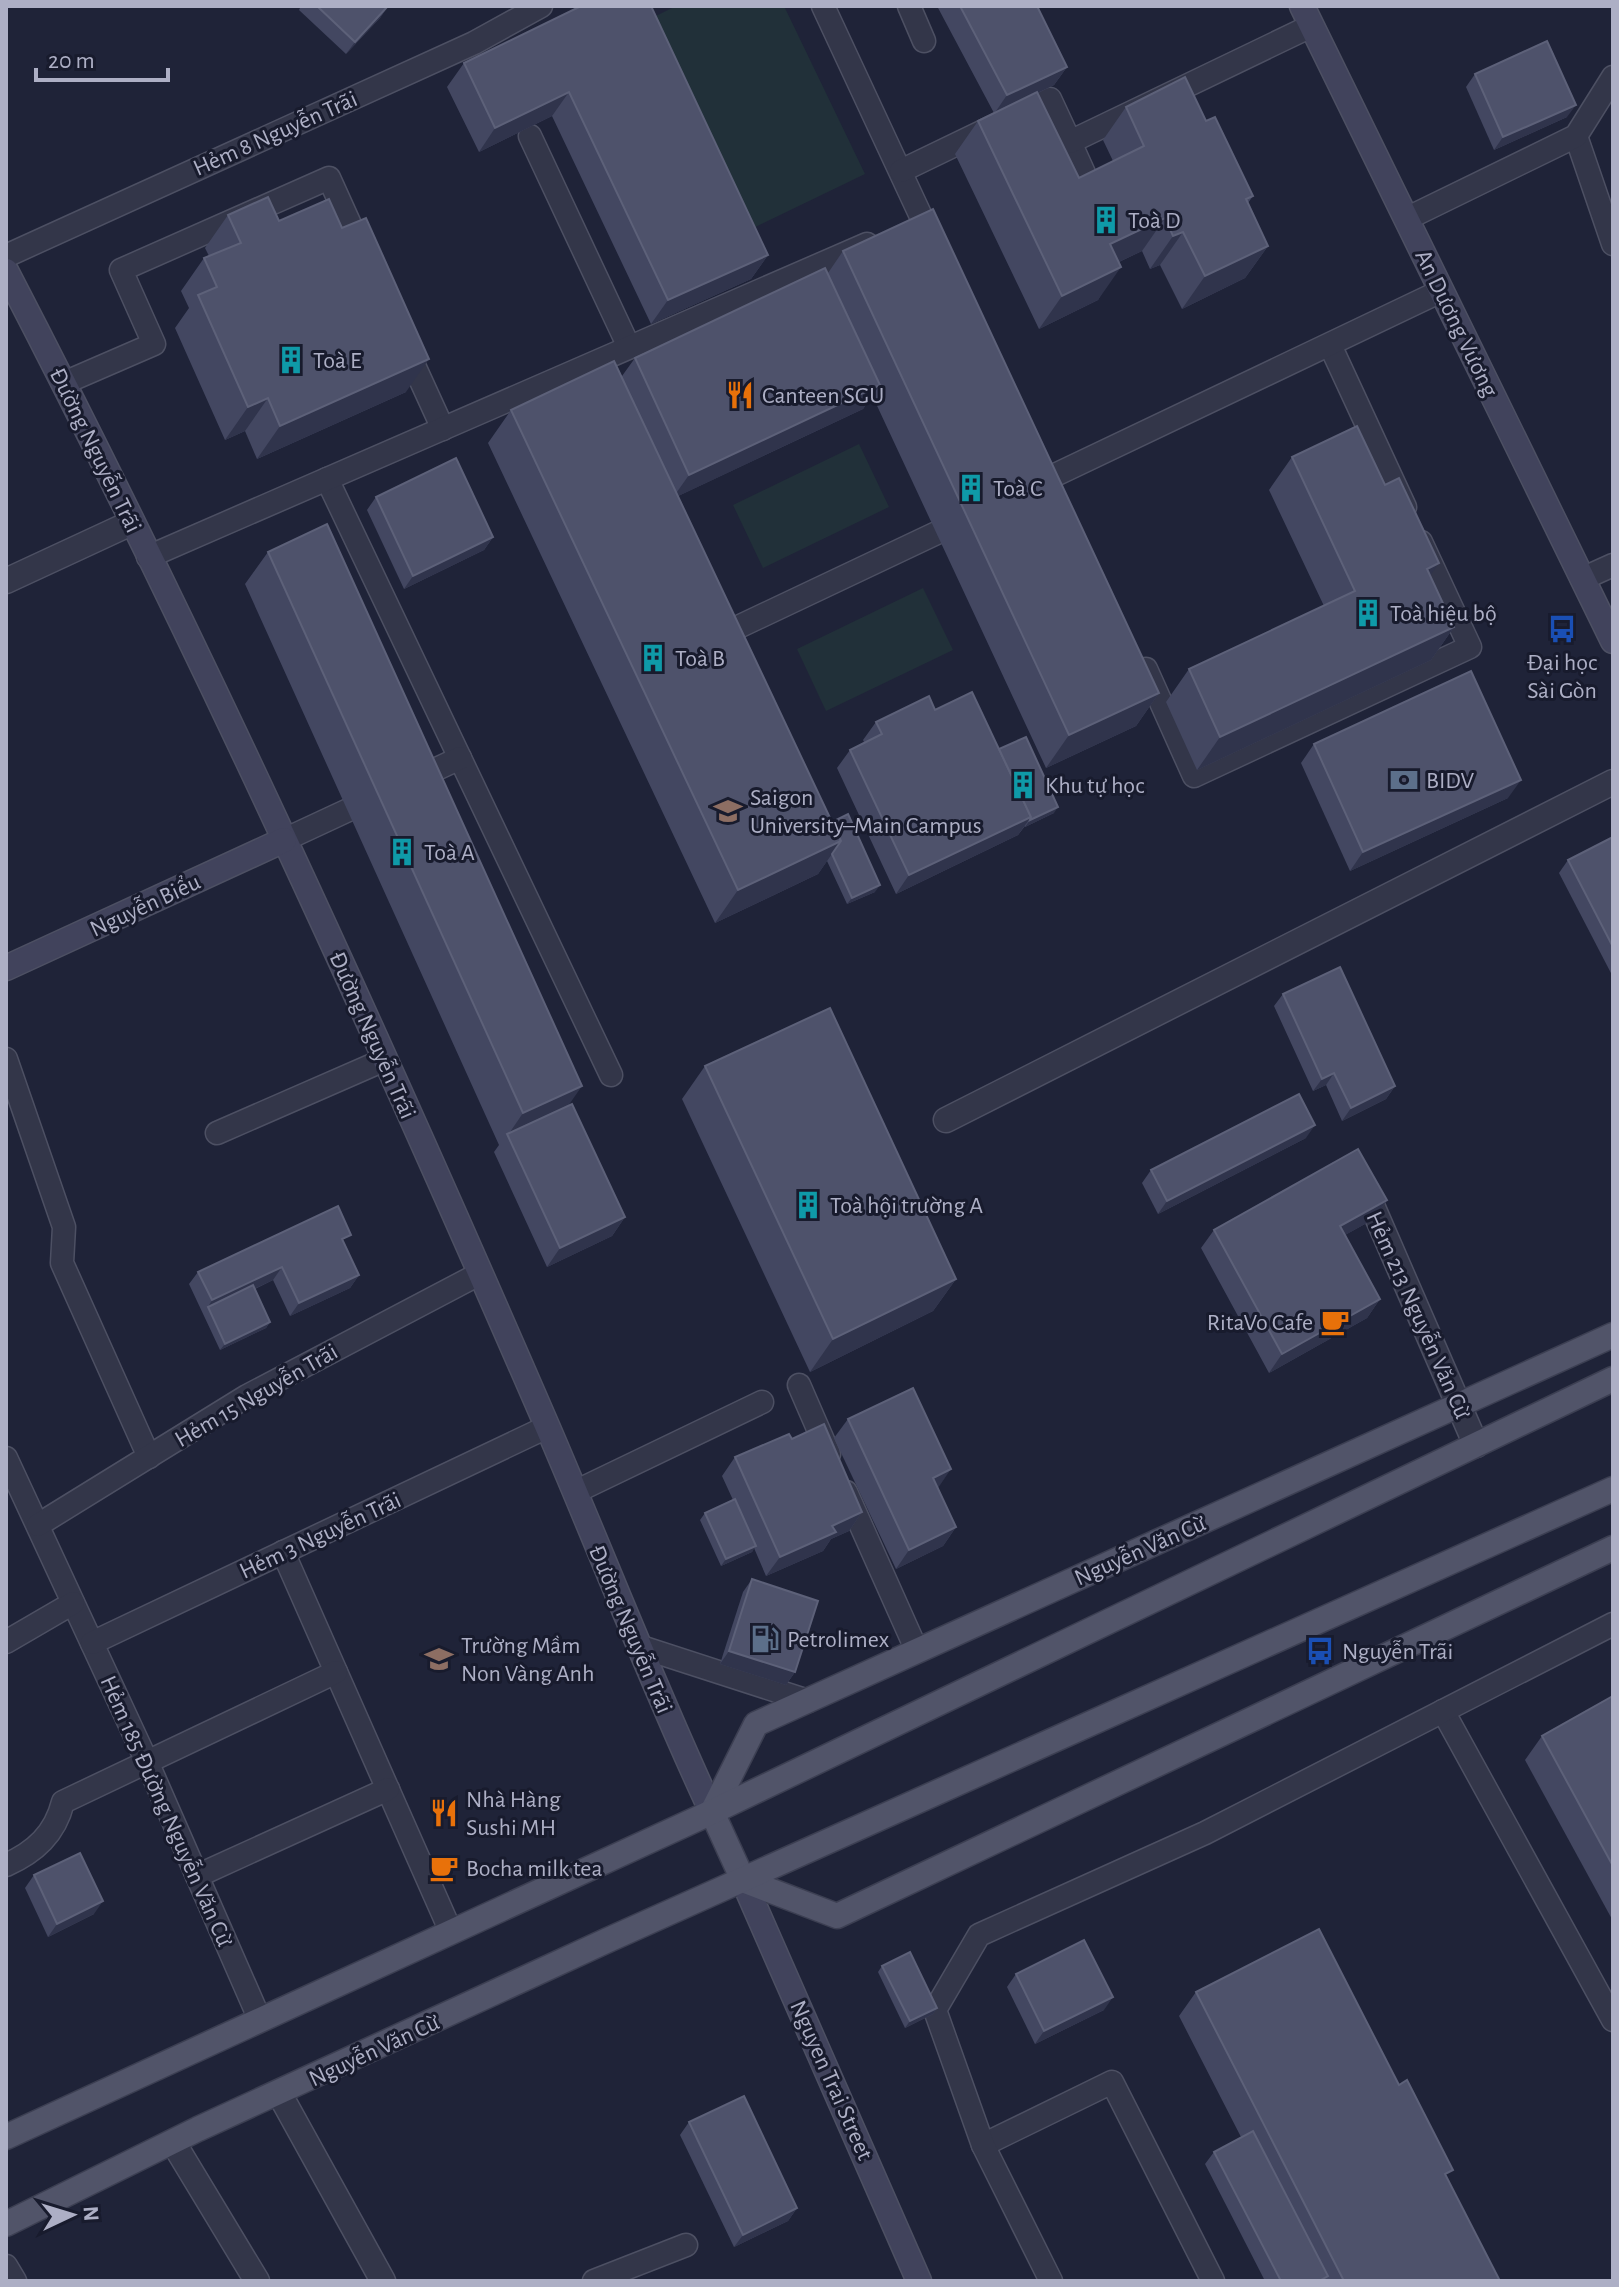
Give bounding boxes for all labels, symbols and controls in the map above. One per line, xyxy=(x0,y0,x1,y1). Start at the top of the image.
scale bar xyxy=(36,32,168,82)
text: 20 m xyxy=(48,49,95,73)
street label: Hẻm 8 Nguyễn Trãi xyxy=(189,86,361,181)
building icon: Toà D xyxy=(1091,205,1121,235)
place label: Toà D xyxy=(1128,209,1181,233)
street label: An Dương Vương xyxy=(1410,246,1502,401)
building icon: Toà E xyxy=(276,345,306,375)
place label: Toà E xyxy=(313,349,362,373)
street label: Đường Nguyễn Trãi xyxy=(45,364,146,537)
restaurant icon: Canteen SGU xyxy=(725,380,755,410)
place label: Canteen SGU xyxy=(762,384,884,408)
building icon: Toà C xyxy=(956,473,986,503)
place label: Toà C xyxy=(993,477,1043,501)
building icon: Toà hiệu bộ xyxy=(1353,598,1383,628)
place label: Toà hiệu bộ xyxy=(1390,602,1497,626)
bus stop icon: Đại học Sài Gòn xyxy=(1547,614,1577,644)
building icon: Toà B xyxy=(638,643,668,673)
place label: Toà B xyxy=(675,647,725,671)
place label: Đại học Sài Gòn xyxy=(1527,651,1597,703)
bank icon: BIDV xyxy=(1389,765,1419,795)
place label: BIDV xyxy=(1426,769,1474,793)
building icon: Khu tự học xyxy=(1008,770,1038,800)
place label: Khu tự học xyxy=(1045,774,1144,798)
place label: Saigon University–Main Campus xyxy=(750,786,982,838)
school or university icon: Saigon University–Main Campus xyxy=(713,796,743,826)
building icon: Toà A xyxy=(387,837,417,867)
place label: Toà A xyxy=(424,841,475,865)
street label: Nguyễn Biểu xyxy=(86,869,204,942)
street label: Đường Nguyễn Trãi xyxy=(325,948,421,1123)
building icon: Toà hội trường A xyxy=(793,1190,823,1220)
place label: Toà hội trường A xyxy=(830,1194,983,1218)
street label: Hẻm 213 Nguyễn Văn Cừ xyxy=(1361,1208,1476,1423)
cafe icon: RitaVo Cafe xyxy=(1320,1307,1350,1337)
place label: RitaVo Cafe xyxy=(1207,1311,1313,1335)
street label: Hẻm 15 Nguyễn Trãi xyxy=(170,1339,342,1452)
street label: Hẻm 3 Nguyễn Trãi xyxy=(235,1487,405,1584)
street label: Nguyễn Văn Cừ xyxy=(1071,1510,1210,1591)
street label: Đường Nguyễn Trãi xyxy=(584,1541,677,1717)
fuel station icon: Petrolimex xyxy=(750,1624,780,1654)
place label: Petrolimex xyxy=(787,1628,890,1652)
place label: Trường Mầm Non Vàng Anh xyxy=(461,1634,594,1686)
bus stop icon: Nguyễn Trãi xyxy=(1305,1636,1335,1666)
place label: Nguyễn Trãi xyxy=(1342,1639,1453,1664)
school or university icon: Trường Mầm Non Vàng Anh xyxy=(424,1644,454,1674)
street label: Hẻm 185 Đường Nguyễn Văn Cừ xyxy=(95,1672,238,1951)
place label: Nhà Hàng Sushi MH xyxy=(466,1788,561,1840)
restaurant icon: Nhà Hàng Sushi MH xyxy=(429,1798,459,1828)
cafe icon: Bocha milk tea xyxy=(429,1853,459,1883)
place label: Bocha milk tea xyxy=(466,1857,603,1881)
street label: Nguyen Trai Street xyxy=(785,1997,877,2164)
street label: Nguyễn Văn Cừ xyxy=(305,2009,444,2092)
north arrow xyxy=(32,2175,112,2255)
text: N xyxy=(79,2205,102,2222)

